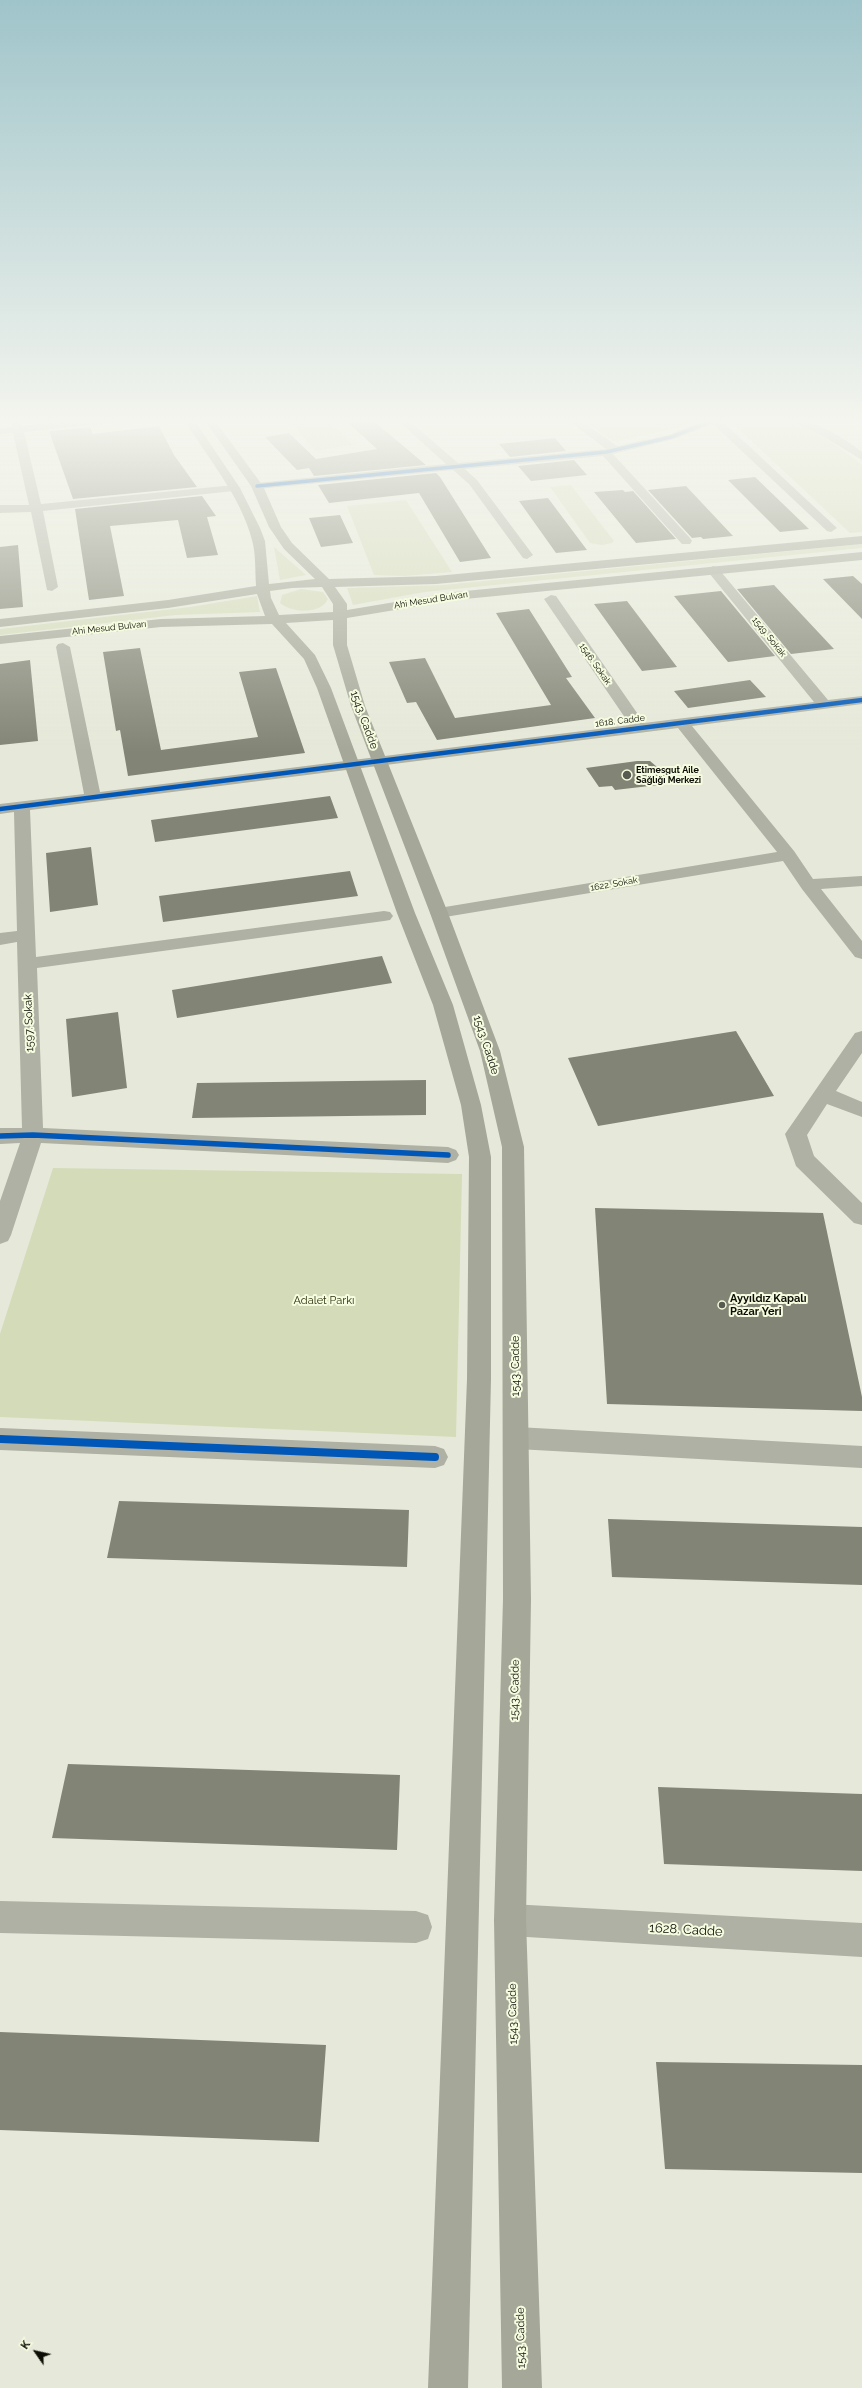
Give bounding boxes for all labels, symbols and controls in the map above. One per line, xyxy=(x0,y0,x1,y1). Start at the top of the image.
street label: Ahi Mesud Bulvarı xyxy=(393,589,469,611)
street label: 1549. Sokak xyxy=(750,615,788,659)
street label: Ahi Mesud Bulvarı xyxy=(71,619,147,637)
street label: 1546. Sokak xyxy=(577,641,613,687)
street label: 1543. Cadde xyxy=(347,689,381,751)
street label: 1618. Cadde xyxy=(595,713,645,729)
place label: Etimesgut Aile Sağlığı Merkezi xyxy=(636,765,701,786)
marker: Etimesgut Aile Sağlığı Merkezi xyxy=(621,769,633,781)
street label: 1622. Sokak xyxy=(589,875,639,893)
street label: 1597. Sokak xyxy=(21,994,37,1052)
street label: 1543. Cadde xyxy=(470,1014,502,1076)
place label: Ayyıldız Kapalı Pazar Yeri xyxy=(730,1292,807,1318)
park label: Adalet Parkı xyxy=(294,1294,354,1308)
marker: Ayyıldız Kapalı Pazar Yeri xyxy=(717,1300,727,1310)
street label: 1543. Cadde xyxy=(509,1335,523,1397)
street label: 1543. Cadde xyxy=(508,1659,522,1721)
street label: 1628. Cadde xyxy=(649,1920,723,1940)
street label: 1543. Cadde xyxy=(506,1983,520,2045)
street label: 1543. Cadde xyxy=(514,2307,528,2369)
north arrow xyxy=(16,2332,56,2372)
text: K xyxy=(18,2338,33,2352)

